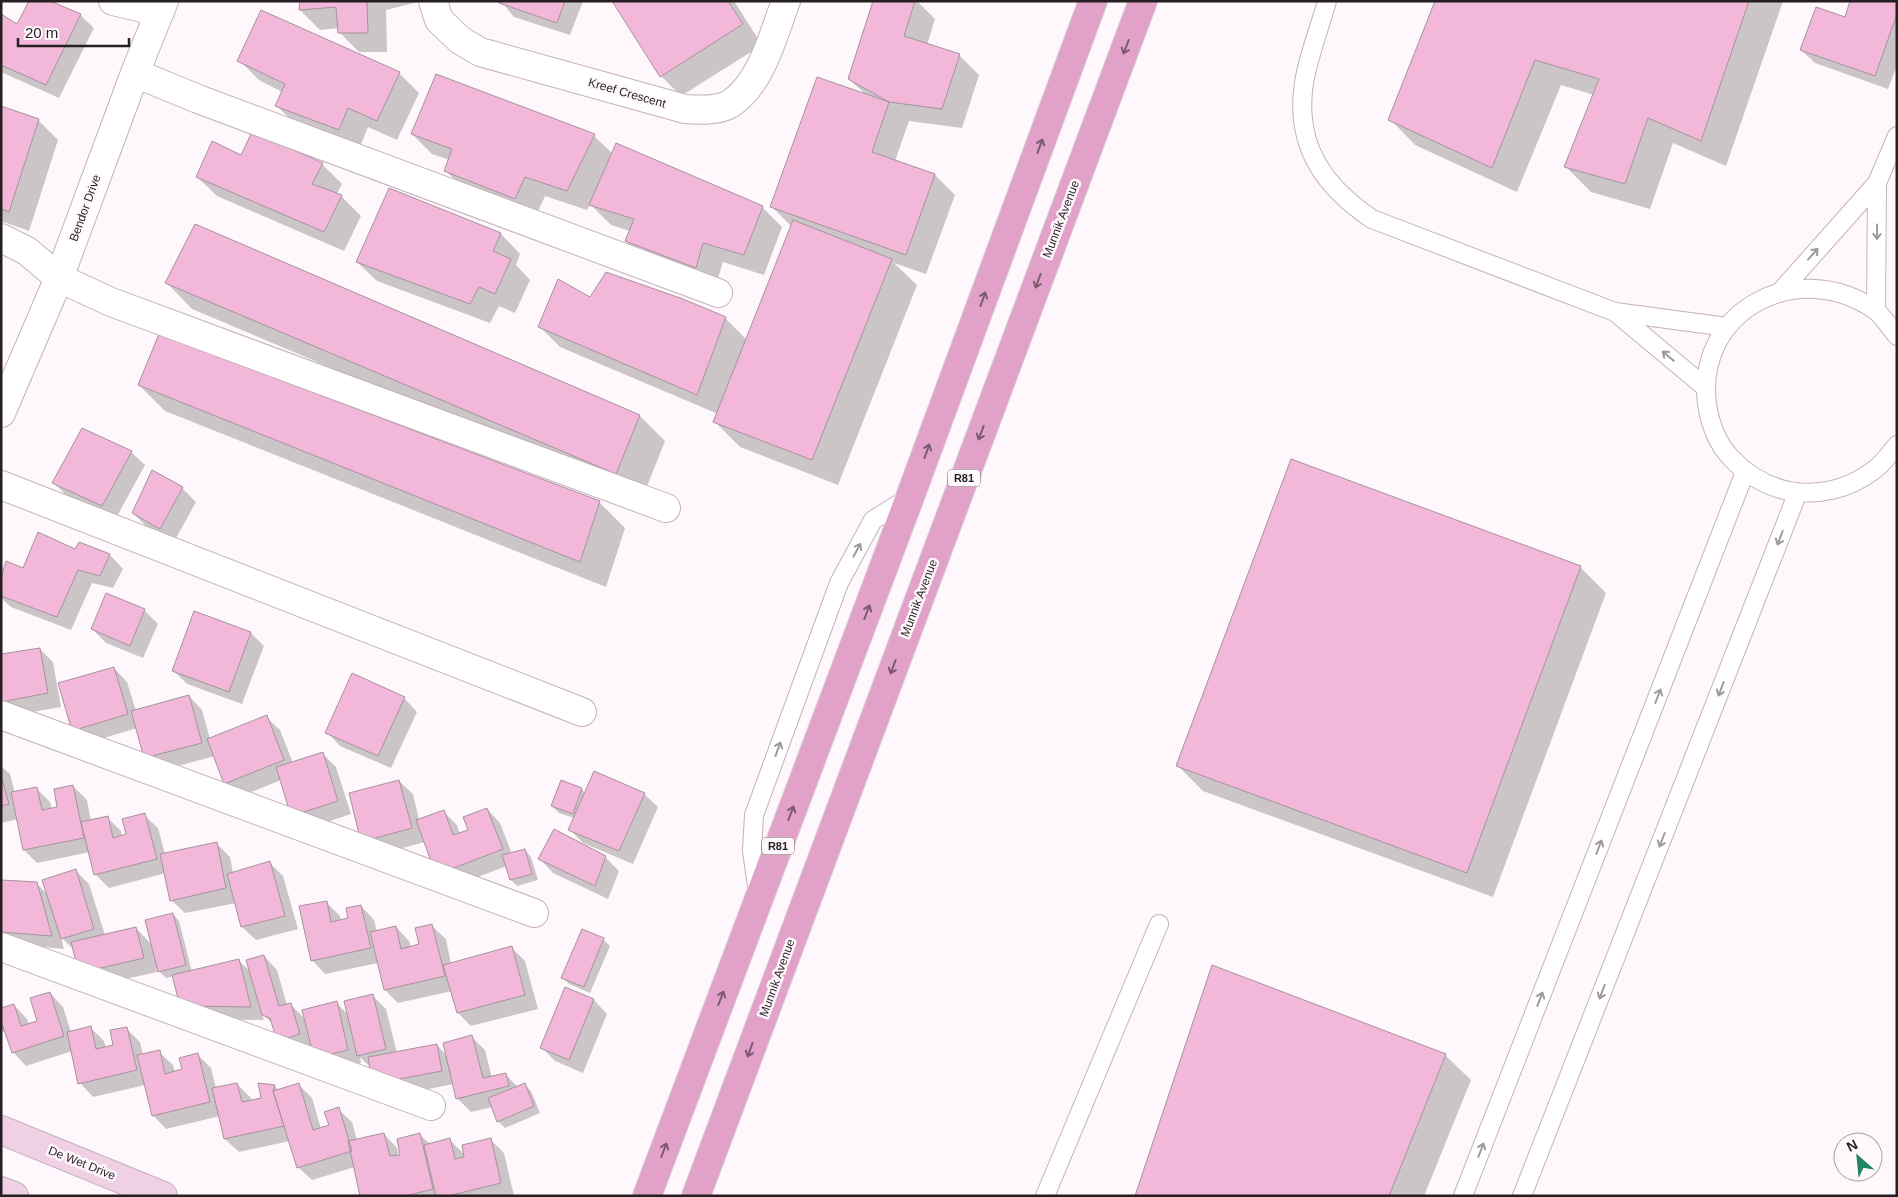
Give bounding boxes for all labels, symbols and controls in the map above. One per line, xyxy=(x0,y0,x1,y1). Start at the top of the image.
scale bar xyxy=(18,15,129,47)
text: 20 m xyxy=(25,24,58,41)
one-way arrow xyxy=(1121,39,1130,54)
street label: Kreef Crescent xyxy=(587,75,668,111)
one-way arrow xyxy=(1036,139,1045,155)
street label: Bendor Drive xyxy=(66,172,104,243)
street label: Munnik Avenue xyxy=(1040,178,1082,260)
one-way arrow xyxy=(1872,224,1882,240)
one-way arrow xyxy=(1808,248,1819,261)
one-way arrow xyxy=(1033,273,1042,288)
one-way arrow xyxy=(979,292,988,307)
one-way arrow xyxy=(1661,350,1674,361)
one-way arrow xyxy=(976,425,985,440)
one-way arrow xyxy=(923,444,932,459)
road number: R81 xyxy=(948,469,980,486)
one-way arrow xyxy=(1775,530,1785,545)
one-way arrow xyxy=(852,543,862,557)
street label: Munnik Avenue xyxy=(898,557,940,639)
one-way arrow xyxy=(863,605,872,620)
one-way arrow xyxy=(888,659,897,674)
one-way arrow xyxy=(1716,681,1725,696)
one-way arrow xyxy=(1653,689,1663,704)
one-way arrow xyxy=(774,742,783,758)
one-way arrow xyxy=(787,806,796,821)
one-way arrow xyxy=(1657,832,1666,847)
road number: R81 xyxy=(762,838,794,854)
one-way arrow xyxy=(1595,840,1604,856)
street label: Munnik Avenue xyxy=(756,937,798,1019)
one-way arrow xyxy=(1597,984,1606,999)
one-way arrow xyxy=(717,991,726,1006)
one-way arrow xyxy=(1536,992,1545,1007)
one-way arrow xyxy=(745,1041,754,1057)
north arrow xyxy=(1833,1132,1883,1182)
text: N xyxy=(1844,1136,1860,1155)
street label: De Wet Drive xyxy=(46,1143,118,1183)
one-way arrow xyxy=(660,1143,669,1158)
one-way arrow xyxy=(1477,1143,1486,1158)

